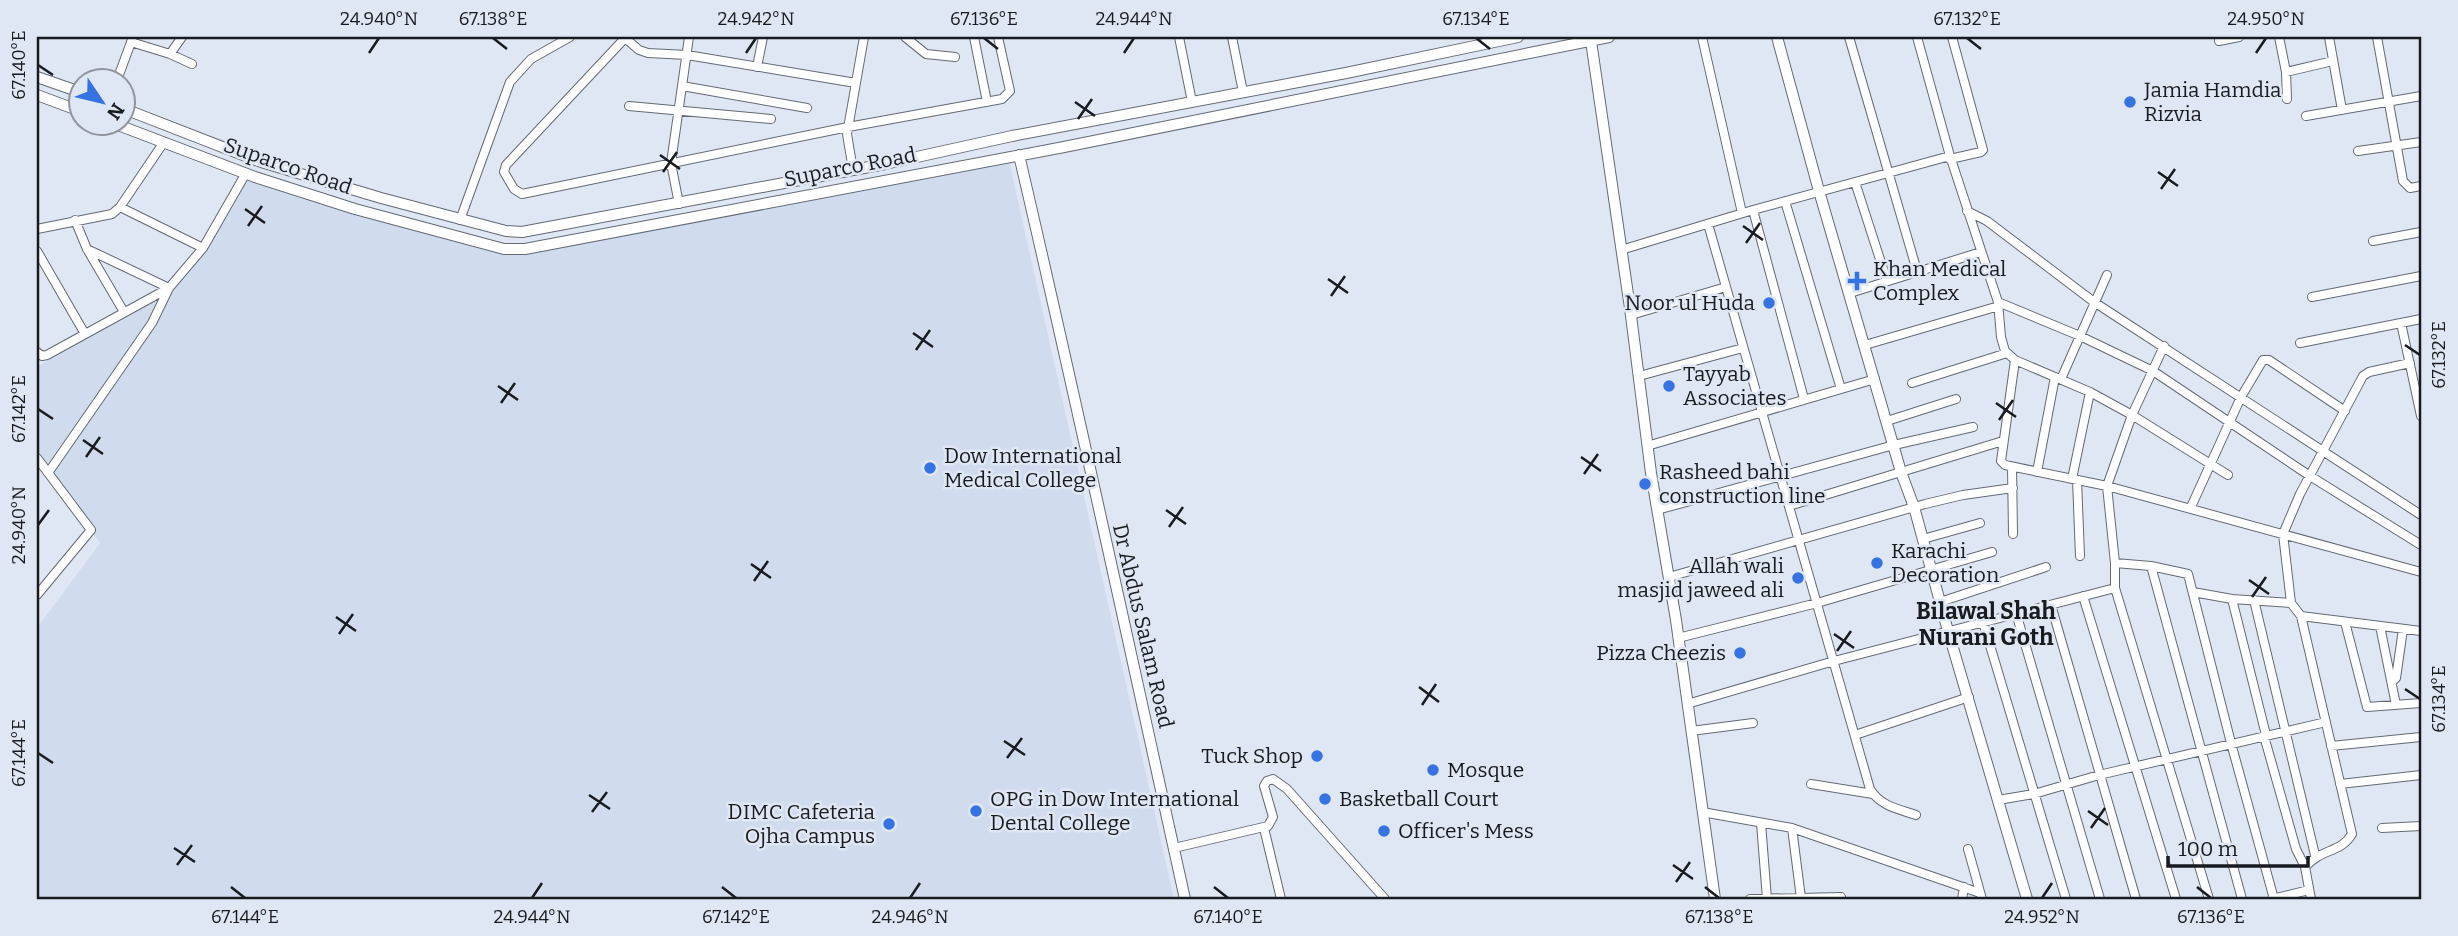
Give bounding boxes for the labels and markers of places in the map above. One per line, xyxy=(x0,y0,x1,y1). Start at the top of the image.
place label: Jamia Hamdia Rizvia xyxy=(2143,77,2282,127)
marker: Jamia Hamdia Rizvia xyxy=(2122,94,2138,110)
place label: Khan Medical Complex xyxy=(1873,256,2006,306)
marker: Khan Medical Complex xyxy=(1847,271,1867,291)
place label: Noor ul Huda xyxy=(1624,290,1756,316)
marker: Noor ul Huda xyxy=(1761,295,1777,311)
place label: Tayyab Associates xyxy=(1683,361,1787,411)
marker: Tayyab Associates xyxy=(1661,378,1677,394)
place label: Dow International Medical College xyxy=(944,443,1122,493)
place label: Rasheed bahi construction line xyxy=(1659,459,1826,509)
marker: Dow International Medical College xyxy=(922,460,938,476)
marker: Rasheed bahi construction line xyxy=(1637,476,1653,492)
place label: Karachi Decoration xyxy=(1891,538,1999,588)
place label: Allah wali masjid jaweed ali xyxy=(1617,553,1784,603)
marker: Karachi Decoration xyxy=(1869,555,1885,571)
marker: Allah wali masjid jaweed ali xyxy=(1790,570,1806,586)
place label: Pizza Cheezis xyxy=(1596,640,1726,666)
marker: Pizza Cheezis xyxy=(1732,645,1748,661)
place label: Tuck Shop xyxy=(1201,743,1303,769)
marker: Tuck Shop xyxy=(1309,748,1325,764)
place label: Mosque xyxy=(1447,757,1524,783)
marker: Mosque xyxy=(1425,762,1441,778)
place label: OPG in Dow International Dental College xyxy=(990,786,1239,836)
place label: Basketball Court xyxy=(1339,786,1499,812)
marker: Basketball Court xyxy=(1317,791,1333,807)
place label: DIMC Cafeteria Ojha Campus xyxy=(728,799,876,849)
marker: OPG in Dow International Dental College xyxy=(968,803,984,819)
marker: DIMC Cafeteria Ojha Campus xyxy=(881,816,897,832)
place label: Officer's Mess xyxy=(1398,818,1534,844)
marker: Officer's Mess xyxy=(1376,823,1392,839)

